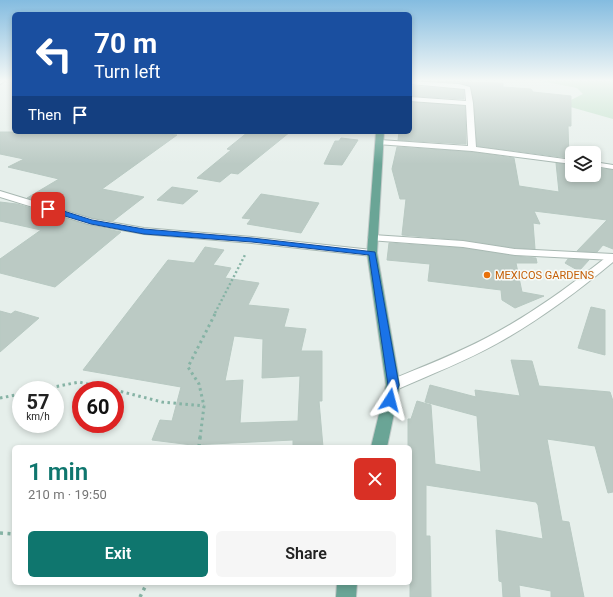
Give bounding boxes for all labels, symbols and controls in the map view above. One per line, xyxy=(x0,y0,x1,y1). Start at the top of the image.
text: 70 m xyxy=(94,27,157,60)
icon: left xyxy=(28,28,80,80)
text: Turn left xyxy=(94,61,160,82)
icon: arrive xyxy=(69,104,91,126)
text: Then xyxy=(28,106,61,124)
map controls xyxy=(565,146,601,182)
button: layers xyxy=(565,146,601,182)
pin xyxy=(31,192,65,226)
icon: arrive xyxy=(37,198,59,220)
place label: MEXICOS GARDENS xyxy=(495,269,594,282)
marker: MEXICOS GARDENS xyxy=(482,270,492,280)
position arrow xyxy=(369,379,411,421)
speed limit sign: 60 xyxy=(72,381,124,433)
text: 57 xyxy=(27,390,49,414)
text: km/h xyxy=(26,411,50,422)
text: 1 min xyxy=(28,458,88,486)
button: close xyxy=(354,458,396,500)
text: 210 m · 19:50 xyxy=(28,487,107,502)
button: Exit xyxy=(28,531,208,577)
button: Share xyxy=(216,531,396,577)

